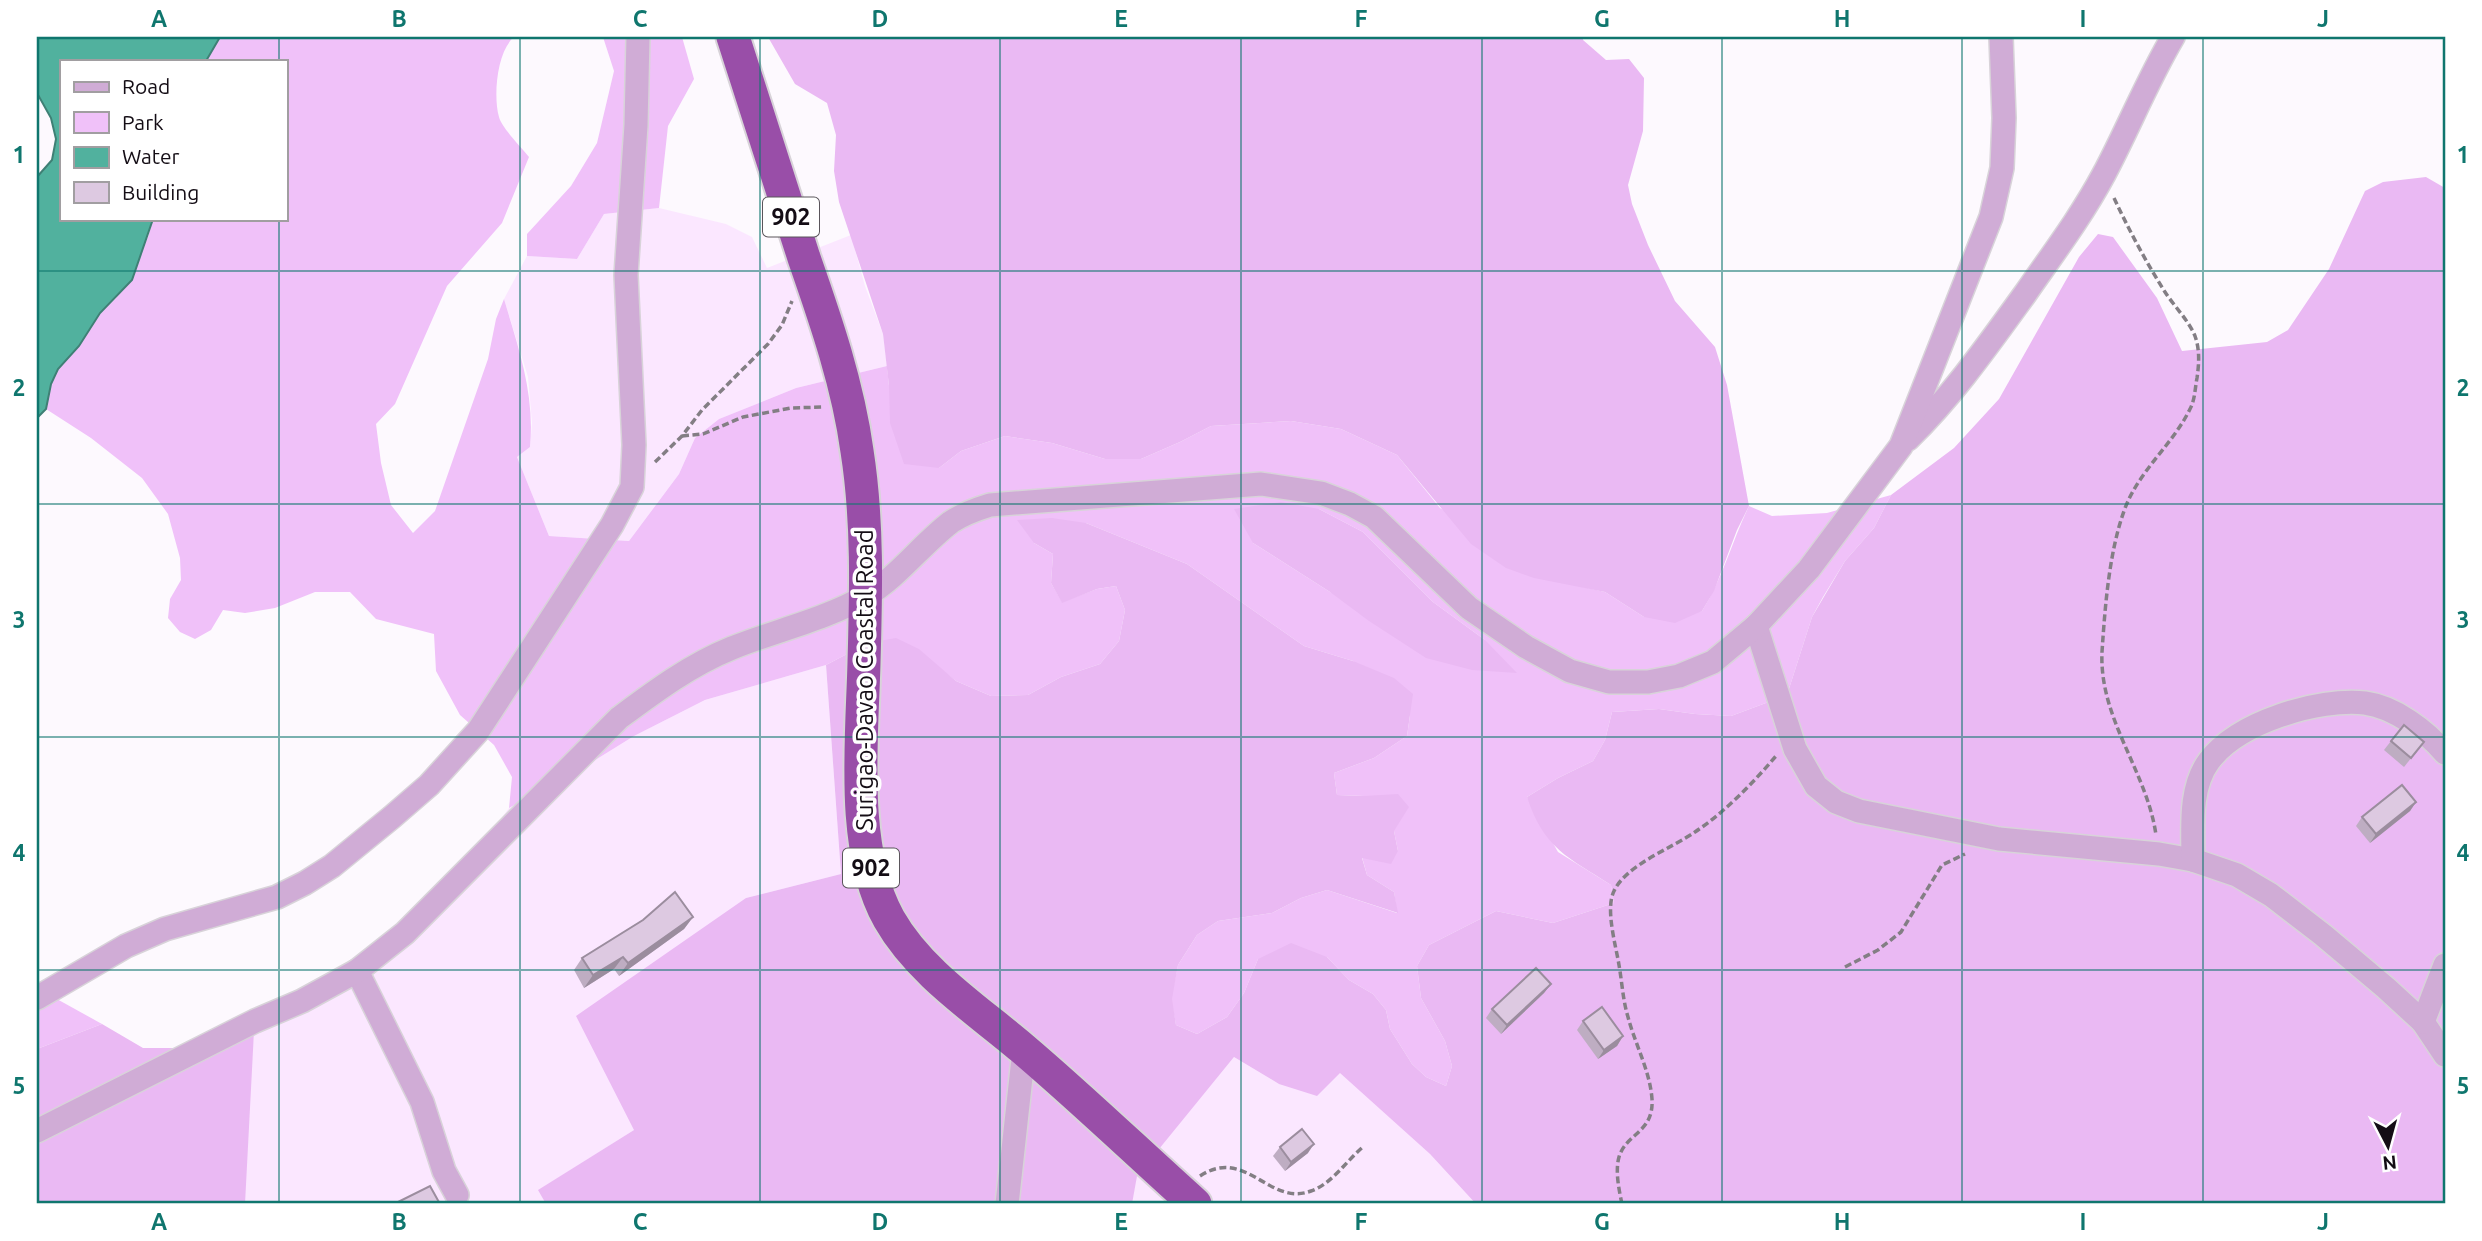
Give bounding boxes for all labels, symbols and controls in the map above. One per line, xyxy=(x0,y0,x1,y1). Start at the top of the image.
text: A xyxy=(151,6,167,31)
text: B xyxy=(391,6,407,31)
text: C xyxy=(633,6,648,31)
text: D xyxy=(872,6,888,31)
text: E xyxy=(1114,6,1128,31)
text: F xyxy=(1355,6,1368,31)
text: G xyxy=(1594,6,1610,31)
text: H xyxy=(1834,6,1850,31)
text: I xyxy=(2080,6,2086,31)
text: J xyxy=(2317,6,2329,31)
legend xyxy=(60,60,287,220)
text: Road xyxy=(122,74,170,98)
text: Park xyxy=(122,110,164,134)
text: 1 xyxy=(13,142,25,167)
text: 1 xyxy=(2457,142,2469,167)
text: Water xyxy=(122,144,180,168)
text: Building xyxy=(122,180,199,204)
road number: 902 xyxy=(763,198,819,236)
text: 2 xyxy=(13,375,25,400)
text: 2 xyxy=(2457,375,2469,400)
street label: Surigao-Davao Coastal Road xyxy=(851,529,878,831)
text: 3 xyxy=(13,607,25,632)
text: 3 xyxy=(2457,607,2469,632)
text: 4 xyxy=(13,840,26,865)
text: 4 xyxy=(2457,840,2470,865)
road number: 902 xyxy=(843,848,899,888)
text: 5 xyxy=(13,1073,25,1098)
text: 5 xyxy=(2457,1073,2469,1098)
north arrow xyxy=(2352,1112,2422,1182)
text: N xyxy=(2382,1151,2398,1175)
text: A xyxy=(151,1209,167,1234)
text: B xyxy=(391,1209,407,1234)
text: C xyxy=(633,1209,648,1234)
text: D xyxy=(872,1209,888,1234)
text: E xyxy=(1114,1209,1128,1234)
text: F xyxy=(1355,1209,1368,1234)
text: G xyxy=(1594,1209,1610,1234)
text: H xyxy=(1834,1209,1850,1234)
text: I xyxy=(2080,1209,2086,1234)
text: J xyxy=(2317,1209,2329,1234)

